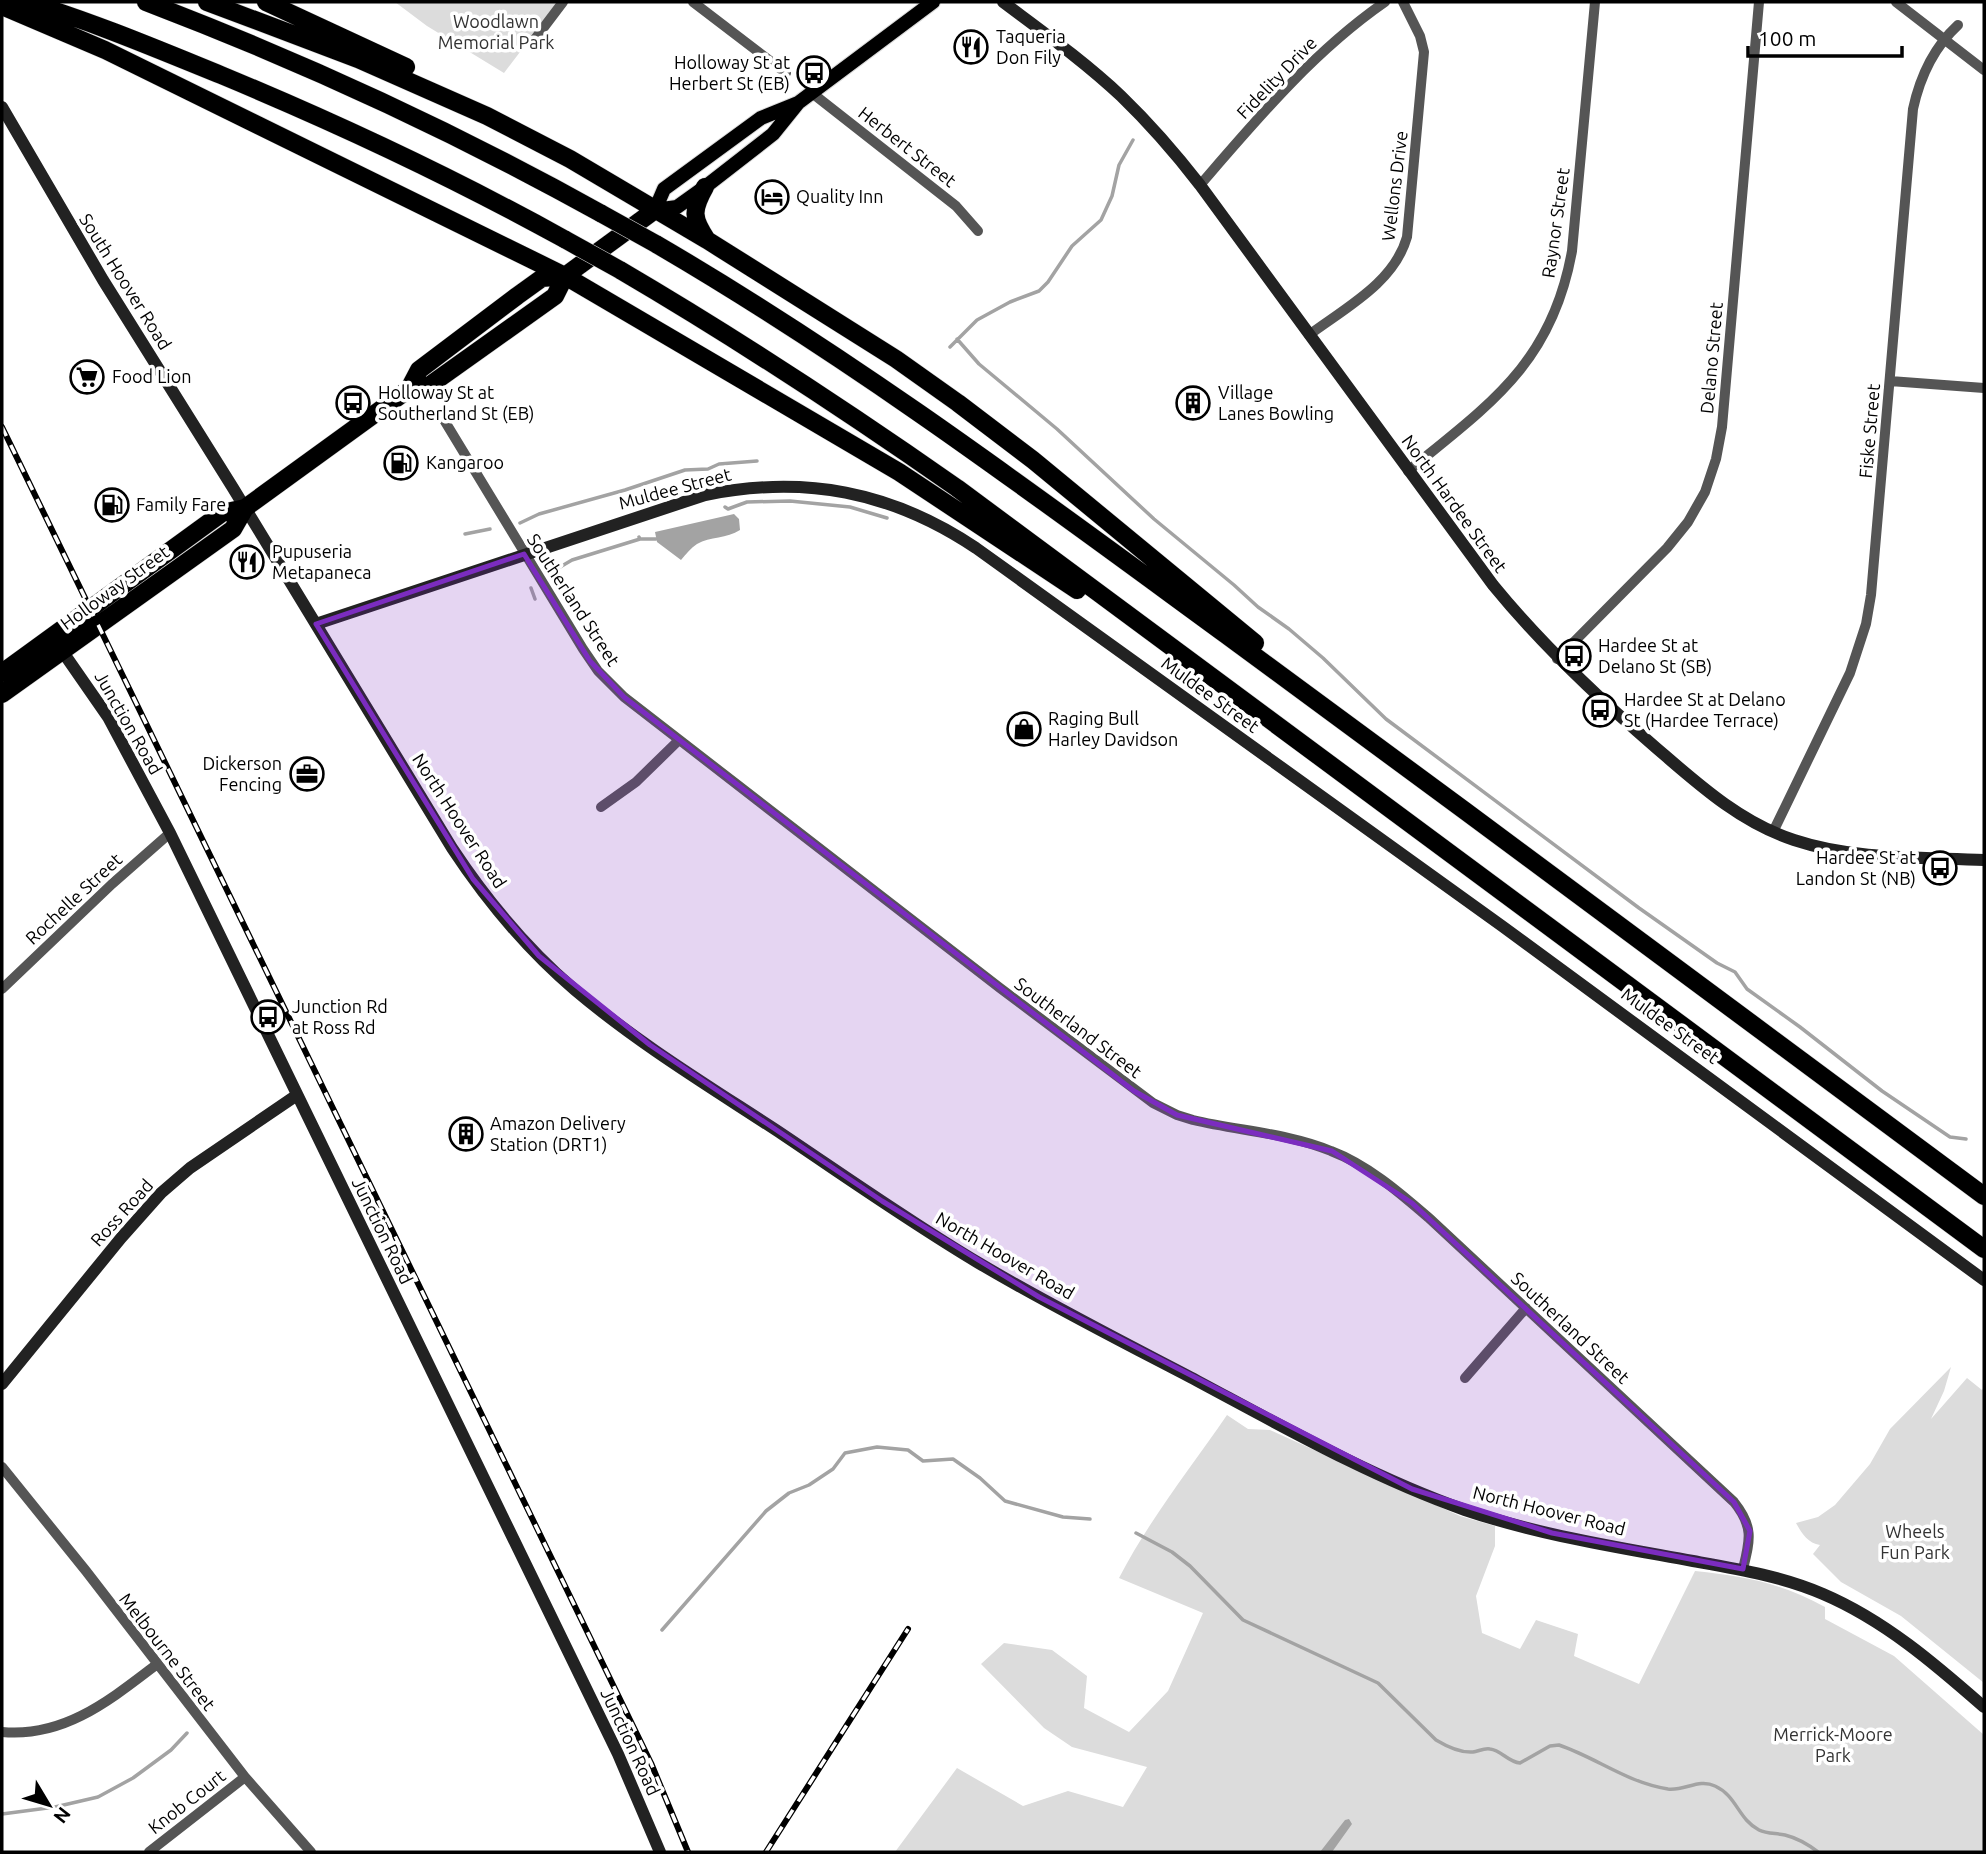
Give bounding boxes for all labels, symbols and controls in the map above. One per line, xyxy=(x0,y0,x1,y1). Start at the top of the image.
park label: Woodlawn Memorial Park xyxy=(438,11,554,52)
scale bar xyxy=(1748,14,1902,58)
place label: Taqueria Don Fily xyxy=(996,26,1066,67)
text: 100 m xyxy=(1758,26,1816,50)
restaurant icon: Taqueria Don Fily xyxy=(952,28,990,66)
street label: Fidelity Drive xyxy=(1232,32,1320,122)
place label: Holloway St at Herbert St (EB) xyxy=(669,52,790,94)
bus stop icon: Holloway St at Herbert St (EB) xyxy=(795,54,833,92)
street label: Herbert Street xyxy=(855,102,960,190)
street label: Wellons Drive xyxy=(1377,130,1411,242)
street label: Raynor Street xyxy=(1537,166,1573,279)
hotel icon: Quality Inn xyxy=(753,178,791,216)
place label: Quality Inn xyxy=(796,186,884,207)
street label: South Hoover Road xyxy=(76,210,176,353)
street label: Delano Street xyxy=(1696,301,1726,414)
supermarket icon: Food Lion xyxy=(68,358,106,396)
place label: Food Lion xyxy=(112,366,192,386)
place label: Holloway St at Southerland St (EB) xyxy=(378,382,535,424)
place label: Village Lanes Bowling xyxy=(1218,382,1334,423)
street label: Fiske Street xyxy=(1855,383,1883,479)
bus stop icon: Holloway St at Southerland St (EB) xyxy=(334,384,372,422)
building icon: Village Lanes Bowling xyxy=(1174,384,1212,422)
street label: North Hardee Street xyxy=(1398,431,1511,576)
fuel station icon: Kangaroo xyxy=(382,444,420,482)
place label: Kangaroo xyxy=(426,452,504,472)
street label: Muldee Street xyxy=(616,463,733,513)
fuel station icon: Family Fare xyxy=(93,486,131,524)
place label: Family Fare xyxy=(136,494,226,514)
street label: Southerland Street xyxy=(524,530,624,669)
street label: Holloway Street xyxy=(56,541,173,633)
place label: Pupuseria Metapaneca xyxy=(272,541,371,582)
restaurant icon: Pupuseria Metapaneca xyxy=(228,543,266,581)
place label: Hardee St at Delano St (SB) xyxy=(1598,635,1712,677)
bus stop icon: Hardee St at Delano St (SB) xyxy=(1555,637,1593,675)
street label: Muldee Street xyxy=(1158,652,1263,736)
street label: Junction Road xyxy=(91,667,166,778)
place label: Hardee St at Delano St (Hardee Terrace) xyxy=(1624,689,1786,731)
bus stop icon: Hardee St at Delano St (Hardee Terrace) xyxy=(1581,691,1619,729)
place label: Raging Bull Harley Davidson xyxy=(1048,708,1178,749)
shop icon: Raging Bull Harley Davidson xyxy=(1005,710,1043,748)
street label: North Hoover Road xyxy=(409,749,511,891)
place label: Dickerson Fencing xyxy=(202,753,282,794)
office icon: Dickerson Fencing xyxy=(288,755,326,793)
place label: Hardee St at Landon St (NB) xyxy=(1796,847,1916,889)
street label: Rochelle Street xyxy=(21,849,125,948)
bus stop icon: Hardee St at Landon St (NB) xyxy=(1921,849,1959,887)
street label: Southerland Street xyxy=(1011,973,1146,1081)
street label: Muldee Street xyxy=(1618,983,1723,1067)
place label: Junction Rd at Ross Rd xyxy=(292,996,388,1037)
bus stop icon: Junction Rd at Ross Rd xyxy=(249,998,287,1036)
place label: Amazon Delivery Station (DRT1) xyxy=(490,1113,626,1155)
building icon: Amazon Delivery Station (DRT1) xyxy=(447,1115,485,1153)
street label: Junction Road xyxy=(349,1174,417,1287)
street label: Ross Road xyxy=(86,1175,156,1250)
street label: North Hoover Road xyxy=(933,1207,1078,1303)
street label: Southerland Street xyxy=(1508,1268,1634,1387)
street label: North Hoover Road xyxy=(1471,1481,1628,1539)
park label: Wheels Fun Park xyxy=(1880,1521,1950,1562)
street label: Melbourne Street xyxy=(116,1589,220,1714)
street label: Junction Road xyxy=(597,1685,664,1798)
park label: Merrick-Moore Park xyxy=(1773,1724,1893,1765)
street label: Knob Court xyxy=(144,1765,229,1837)
north arrow xyxy=(14,1770,84,1840)
text: N xyxy=(49,1803,75,1828)

